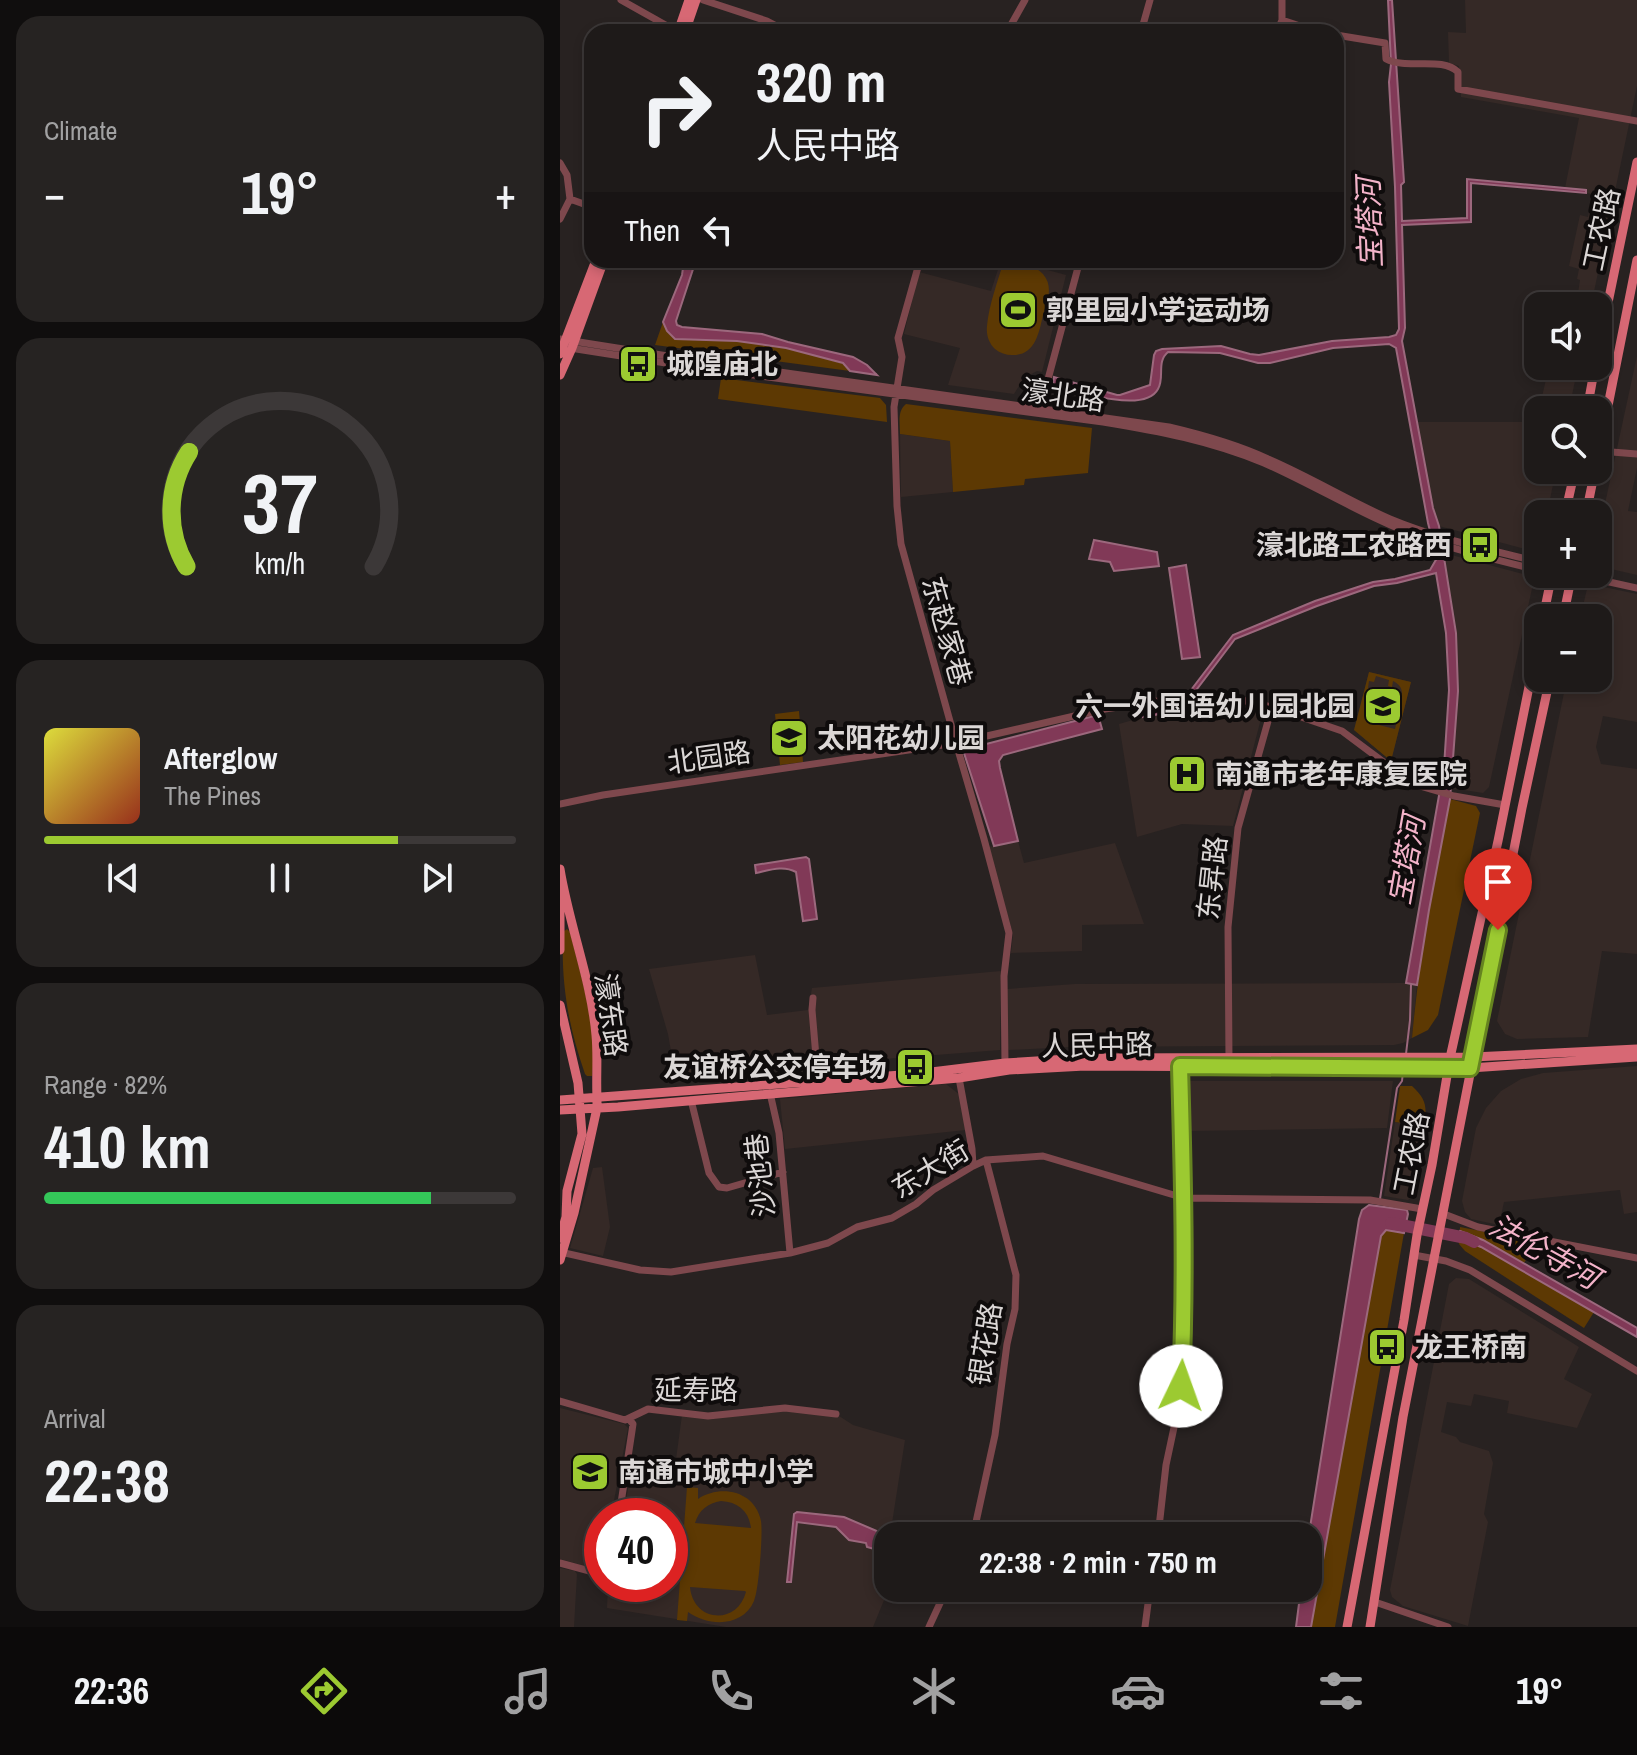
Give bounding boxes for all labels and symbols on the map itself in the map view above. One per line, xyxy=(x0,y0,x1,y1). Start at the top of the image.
water label: 宝塔河 xyxy=(1347,172,1391,269)
street label: 工农路 xyxy=(1574,184,1628,274)
sports icon: 郭里园小学运动场 xyxy=(997,289,1039,331)
place label: 郭里园小学运动场 xyxy=(1046,291,1270,329)
bus stop icon: 城隍庙北 xyxy=(617,343,659,385)
place label: 城隍庙北 xyxy=(666,345,778,383)
street label: 濠北路 xyxy=(1019,370,1107,420)
bus stop icon: 濠北路工农路西 xyxy=(1459,524,1501,566)
place label: 濠北路工农路西 xyxy=(1256,526,1452,564)
street label: 东赵家巷 xyxy=(913,572,981,690)
school or university icon: 六一外国语幼儿园北园 xyxy=(1362,685,1404,727)
place label: 六一外国语幼儿园北园 xyxy=(1075,687,1355,725)
school or university icon: 太阳花幼儿园 xyxy=(768,717,810,759)
place label: 太阳花幼儿园 xyxy=(817,719,985,757)
street label: 北园路 xyxy=(665,732,753,782)
hospital icon: 南通市老年康复医院 xyxy=(1166,753,1208,795)
place label: 南通市老年康复医院 xyxy=(1215,755,1467,793)
water label: 宝塔河 xyxy=(1379,807,1434,908)
street label: 东昇路 xyxy=(1189,834,1235,922)
pin xyxy=(1464,848,1532,930)
street label: 濠东路 xyxy=(586,971,636,1059)
street label: 人民中路 xyxy=(1041,1025,1153,1065)
bus stop icon: 友谊桥公交停车场 xyxy=(894,1046,936,1088)
place label: 友谊桥公交停车场 xyxy=(663,1048,887,1086)
street label: 工农路 xyxy=(1384,1108,1438,1198)
street label: 沙池巷 xyxy=(737,1131,783,1219)
street label: 东大街 xyxy=(884,1131,976,1207)
water label: 法伦寺河 xyxy=(1482,1205,1611,1300)
street label: 银花路 xyxy=(960,1300,1010,1388)
bus stop icon: 龙王桥南 xyxy=(1366,1326,1408,1368)
place label: 龙王桥南 xyxy=(1415,1328,1527,1366)
position arrow xyxy=(1139,1344,1223,1428)
street label: 延寿路 xyxy=(654,1371,738,1409)
school or university icon: 南通市城中小学 xyxy=(569,1451,611,1493)
place label: 南通市城中小学 xyxy=(618,1453,814,1491)
speed limit sign: 40 xyxy=(584,1498,688,1602)

